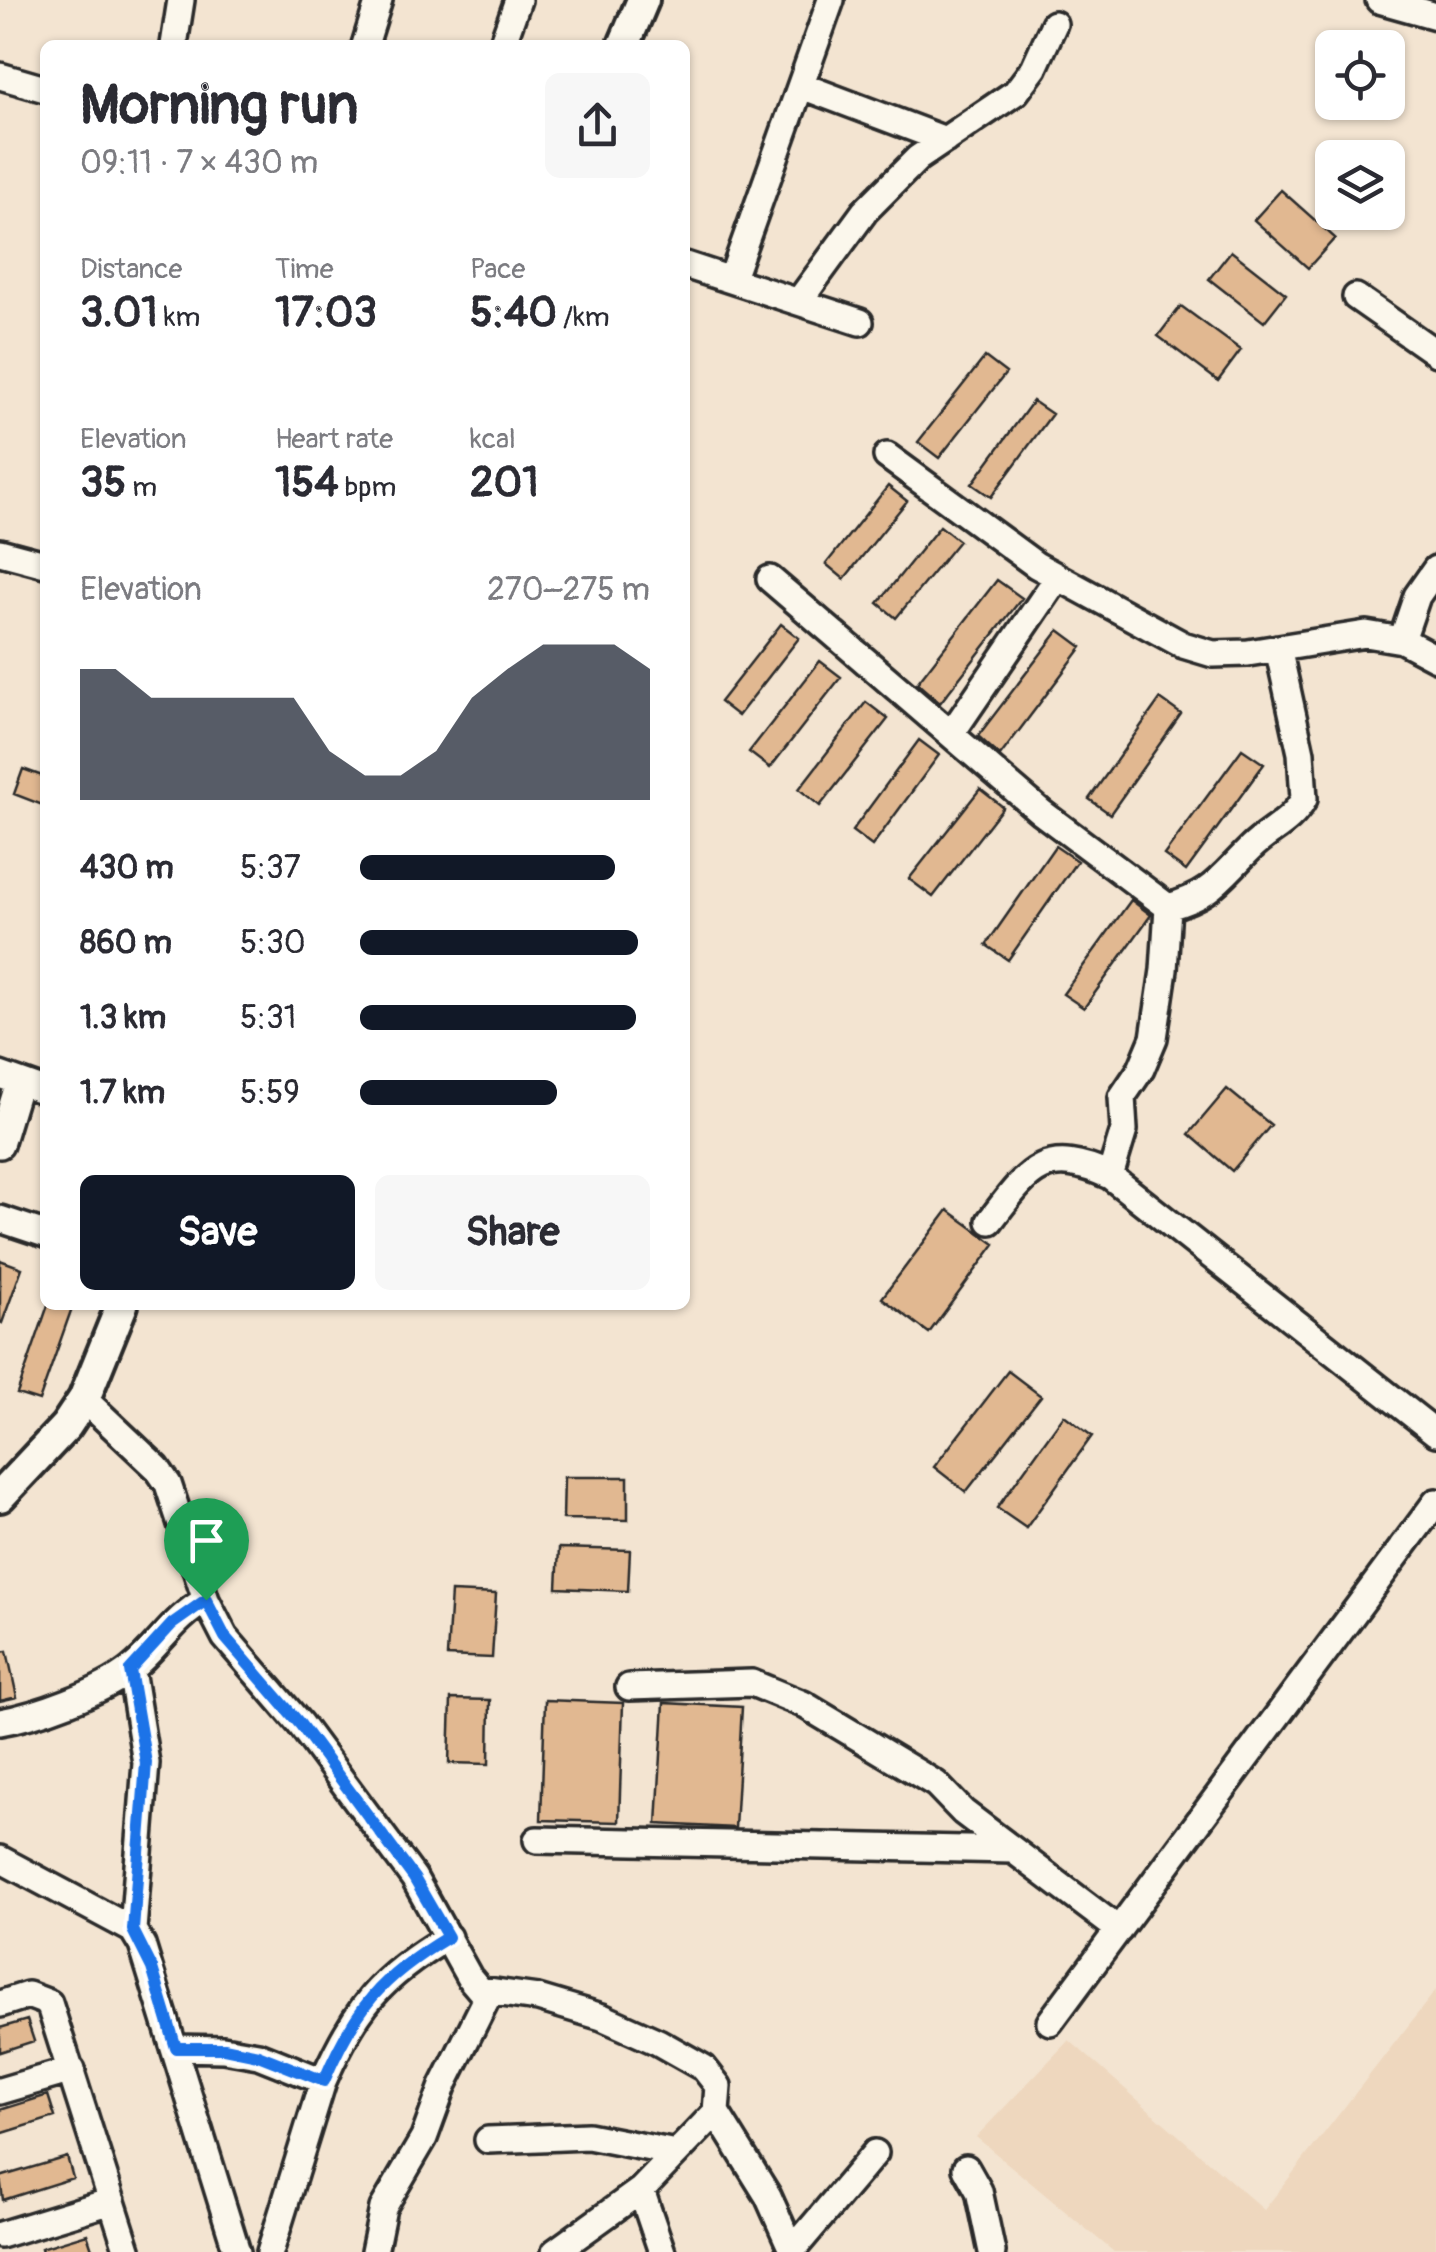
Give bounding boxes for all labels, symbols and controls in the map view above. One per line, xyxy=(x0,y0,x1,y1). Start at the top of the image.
map controls xyxy=(1315,30,1405,230)
button: locate xyxy=(1315,30,1405,120)
text: Morning run xyxy=(80,71,358,140)
button: share xyxy=(545,73,650,178)
button: layers xyxy=(1315,140,1405,230)
text: 09:11 · 7 × 430 m xyxy=(80,143,318,183)
text: Distance xyxy=(80,252,182,287)
text: Time xyxy=(275,252,334,287)
text: Pace xyxy=(470,252,525,287)
text: 3.01 xyxy=(80,287,158,339)
text: 17:03 xyxy=(275,287,377,339)
text: 5:40 xyxy=(470,287,557,339)
text: km xyxy=(158,300,200,335)
text: /km xyxy=(557,300,610,335)
text: Elevation xyxy=(80,422,187,457)
text: Heart rate xyxy=(275,422,393,457)
text: kcal xyxy=(470,422,516,457)
text: 35 xyxy=(80,457,126,509)
text: 154 xyxy=(275,457,339,509)
text: 201 xyxy=(470,457,539,509)
text: m xyxy=(126,470,157,505)
text: bpm xyxy=(339,470,396,505)
text: Elevation xyxy=(80,570,202,610)
text: 270–275 m xyxy=(487,570,650,610)
text: 430 m xyxy=(80,848,174,888)
text: 5:37 xyxy=(240,848,301,888)
text: 860 m xyxy=(80,923,172,963)
text: 5:30 xyxy=(240,923,306,963)
text: 1.3 km xyxy=(80,998,166,1038)
text: 5:31 xyxy=(240,998,296,1038)
text: 1.7 km xyxy=(80,1073,165,1113)
text: 5:59 xyxy=(240,1073,300,1113)
button: Save xyxy=(80,1175,355,1290)
button: Share xyxy=(375,1175,650,1290)
pin xyxy=(164,1498,249,1601)
icon: arrive xyxy=(179,1513,234,1568)

